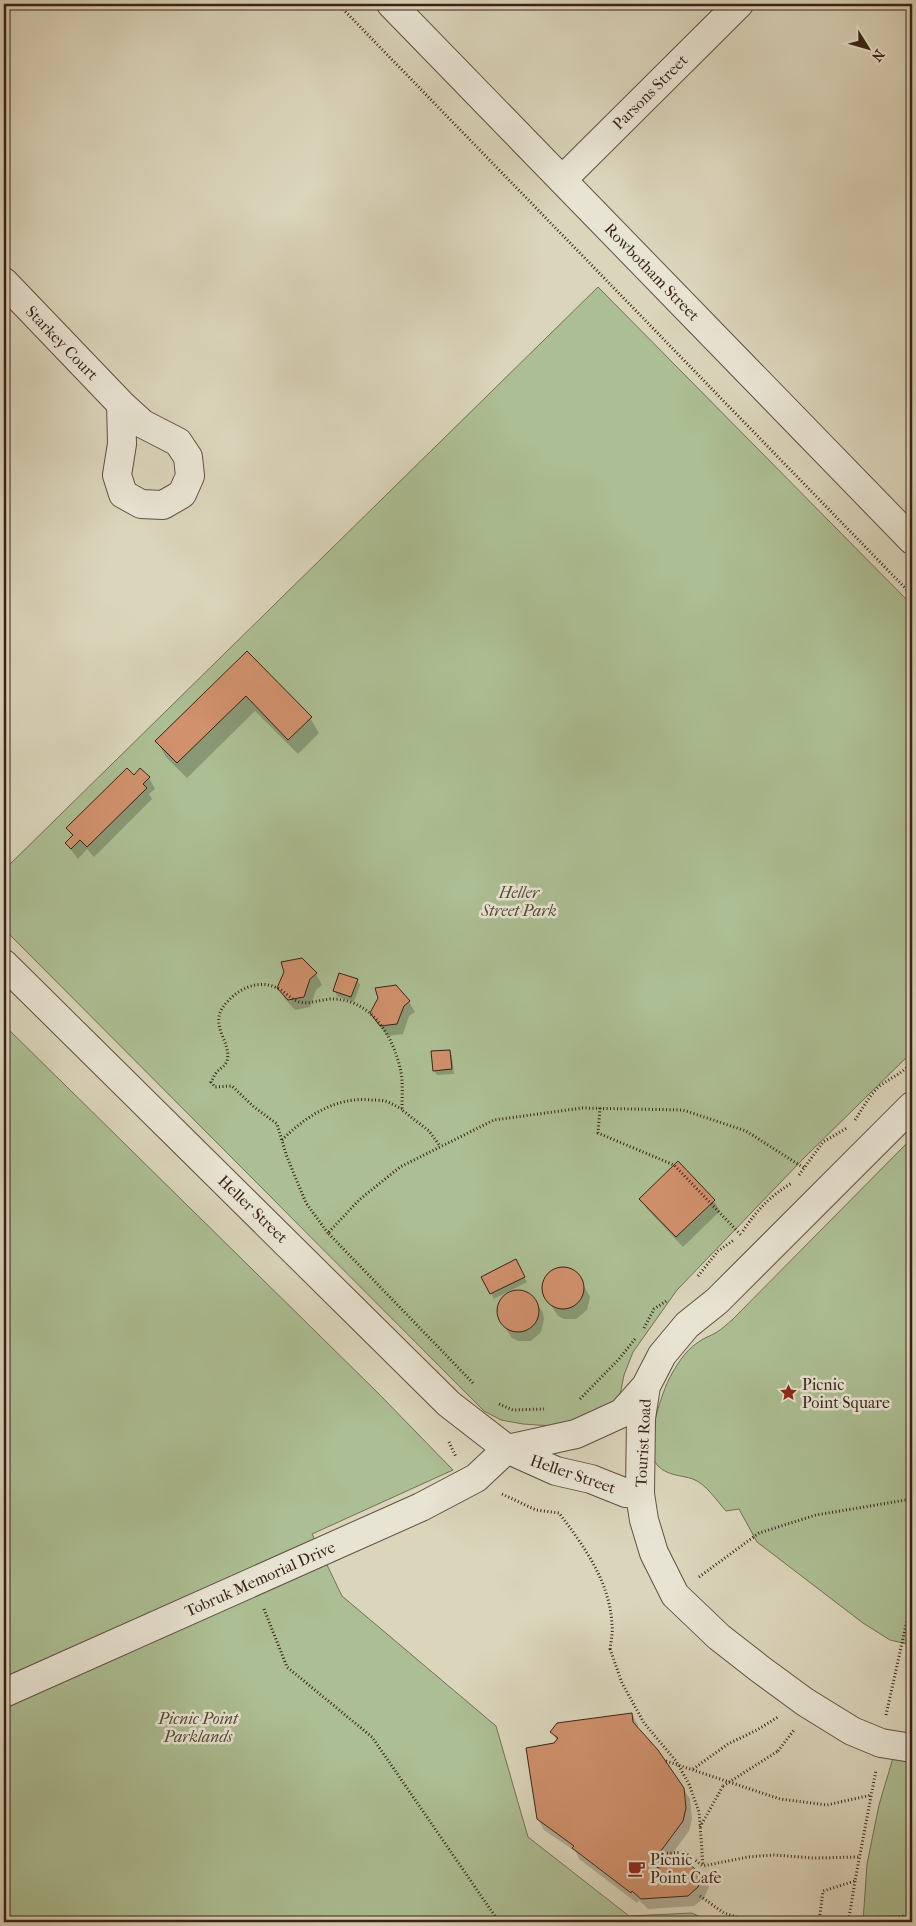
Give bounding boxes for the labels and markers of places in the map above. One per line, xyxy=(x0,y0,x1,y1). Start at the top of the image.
place label: Picnic Point Square xyxy=(802,1375,890,1412)
place icon: Picnic Point Square xyxy=(778,1383,798,1403)
place label: Picnic Point Cafe xyxy=(650,1850,722,1887)
cafe icon: Picnic Point Cafe xyxy=(626,1858,646,1878)

